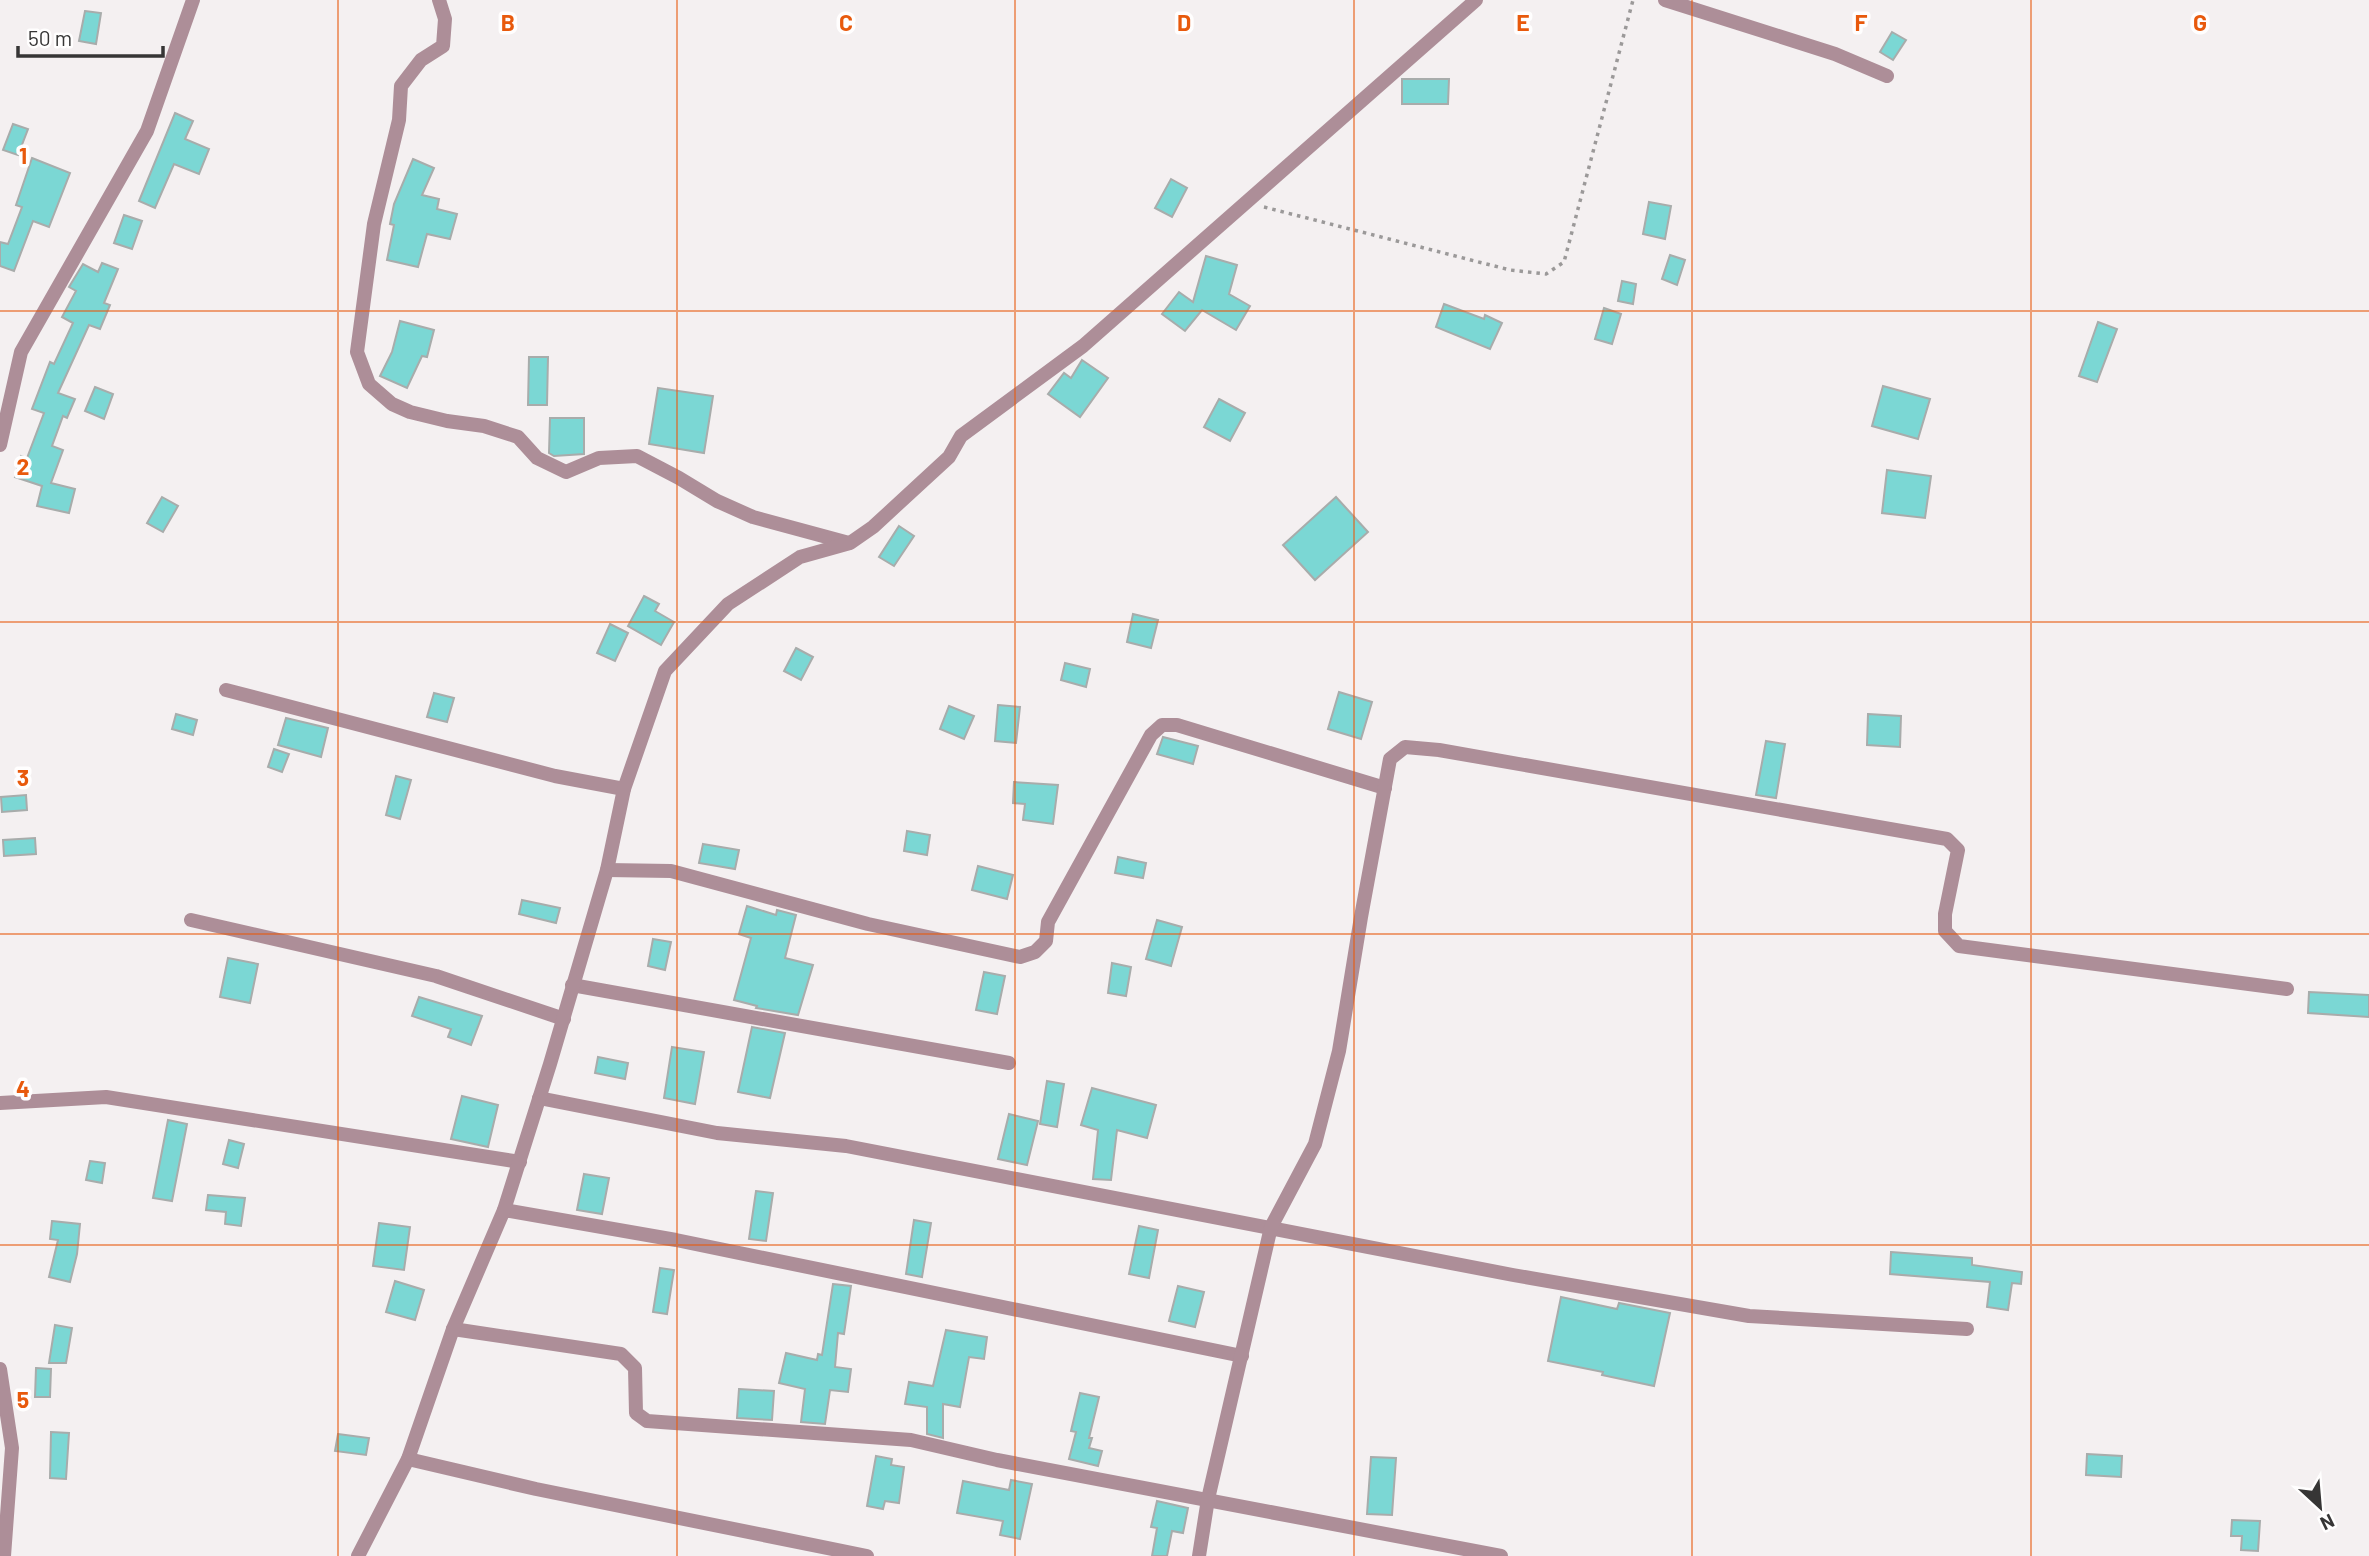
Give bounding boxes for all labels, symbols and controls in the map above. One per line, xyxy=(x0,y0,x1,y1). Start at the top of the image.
text: B xyxy=(501,8,515,36)
text: C xyxy=(839,8,853,36)
text: D xyxy=(1177,8,1191,36)
text: E xyxy=(1516,8,1530,36)
text: F xyxy=(1855,8,1868,36)
text: G xyxy=(2193,8,2207,36)
scale bar xyxy=(18,14,163,58)
text: 50 m xyxy=(28,25,72,50)
text: 1 xyxy=(19,141,27,169)
text: 2 xyxy=(17,452,29,480)
text: 3 xyxy=(17,763,29,791)
text: 4 xyxy=(16,1074,30,1102)
text: 5 xyxy=(17,1385,29,1413)
north arrow xyxy=(2285,1472,2355,1542)
text: N xyxy=(2317,1510,2338,1536)

